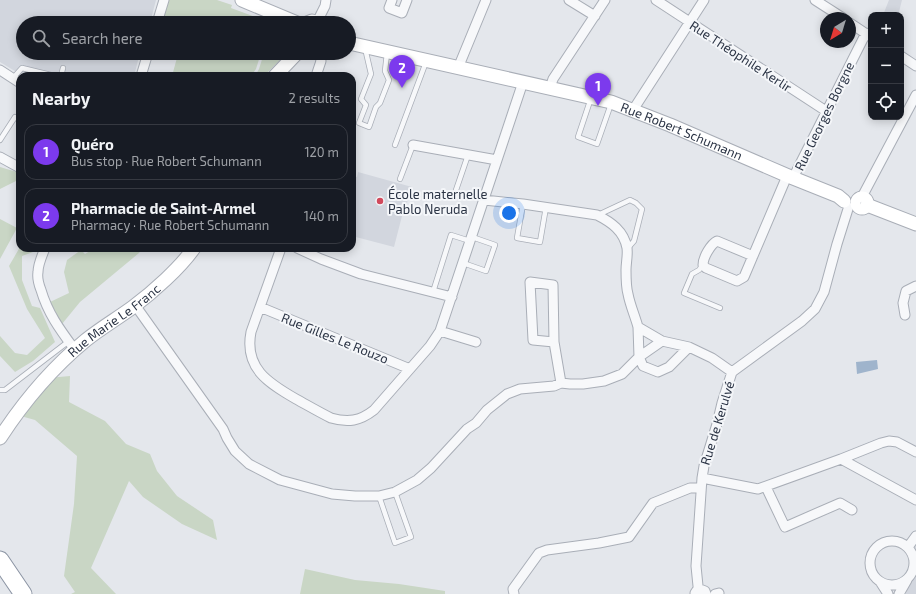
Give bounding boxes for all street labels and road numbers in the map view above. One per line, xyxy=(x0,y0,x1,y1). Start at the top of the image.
street label: Rue Théophile Kerlir xyxy=(687,17,795,95)
street label: Rue Georges Borgne xyxy=(791,59,857,173)
street label: Rue Robert Schumann xyxy=(619,99,745,163)
street label: Rue Marie Le Franc xyxy=(64,280,163,360)
street label: Rue Gilles Le Rouzo xyxy=(279,309,391,367)
street label: Rue de Kerulvé xyxy=(697,379,737,467)

